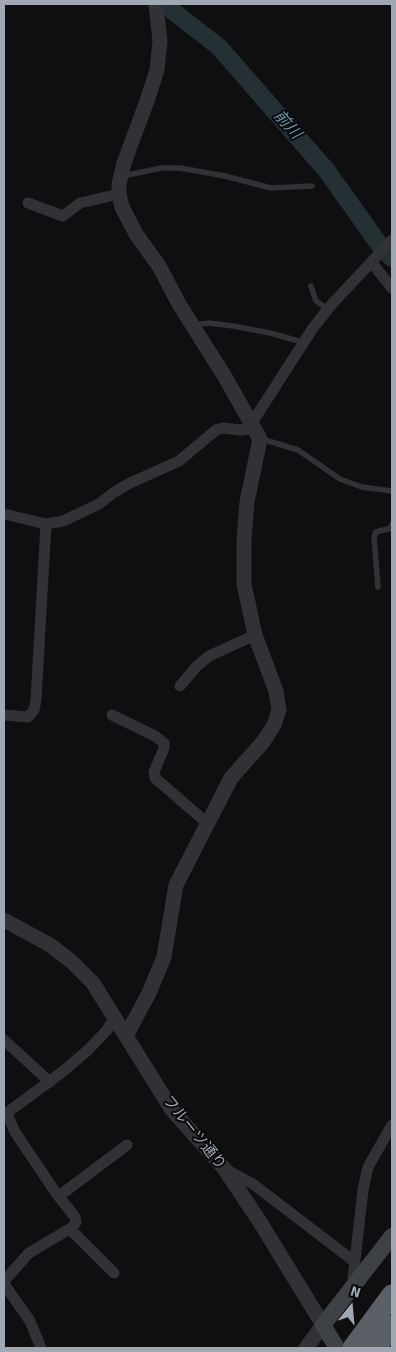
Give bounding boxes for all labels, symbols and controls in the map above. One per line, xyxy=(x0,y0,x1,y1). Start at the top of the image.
water label: 前川 xyxy=(269,107,305,143)
street label: フルーツ通り xyxy=(159,1092,229,1174)
north arrow xyxy=(326,1282,376,1332)
text: N xyxy=(348,1283,363,1302)

